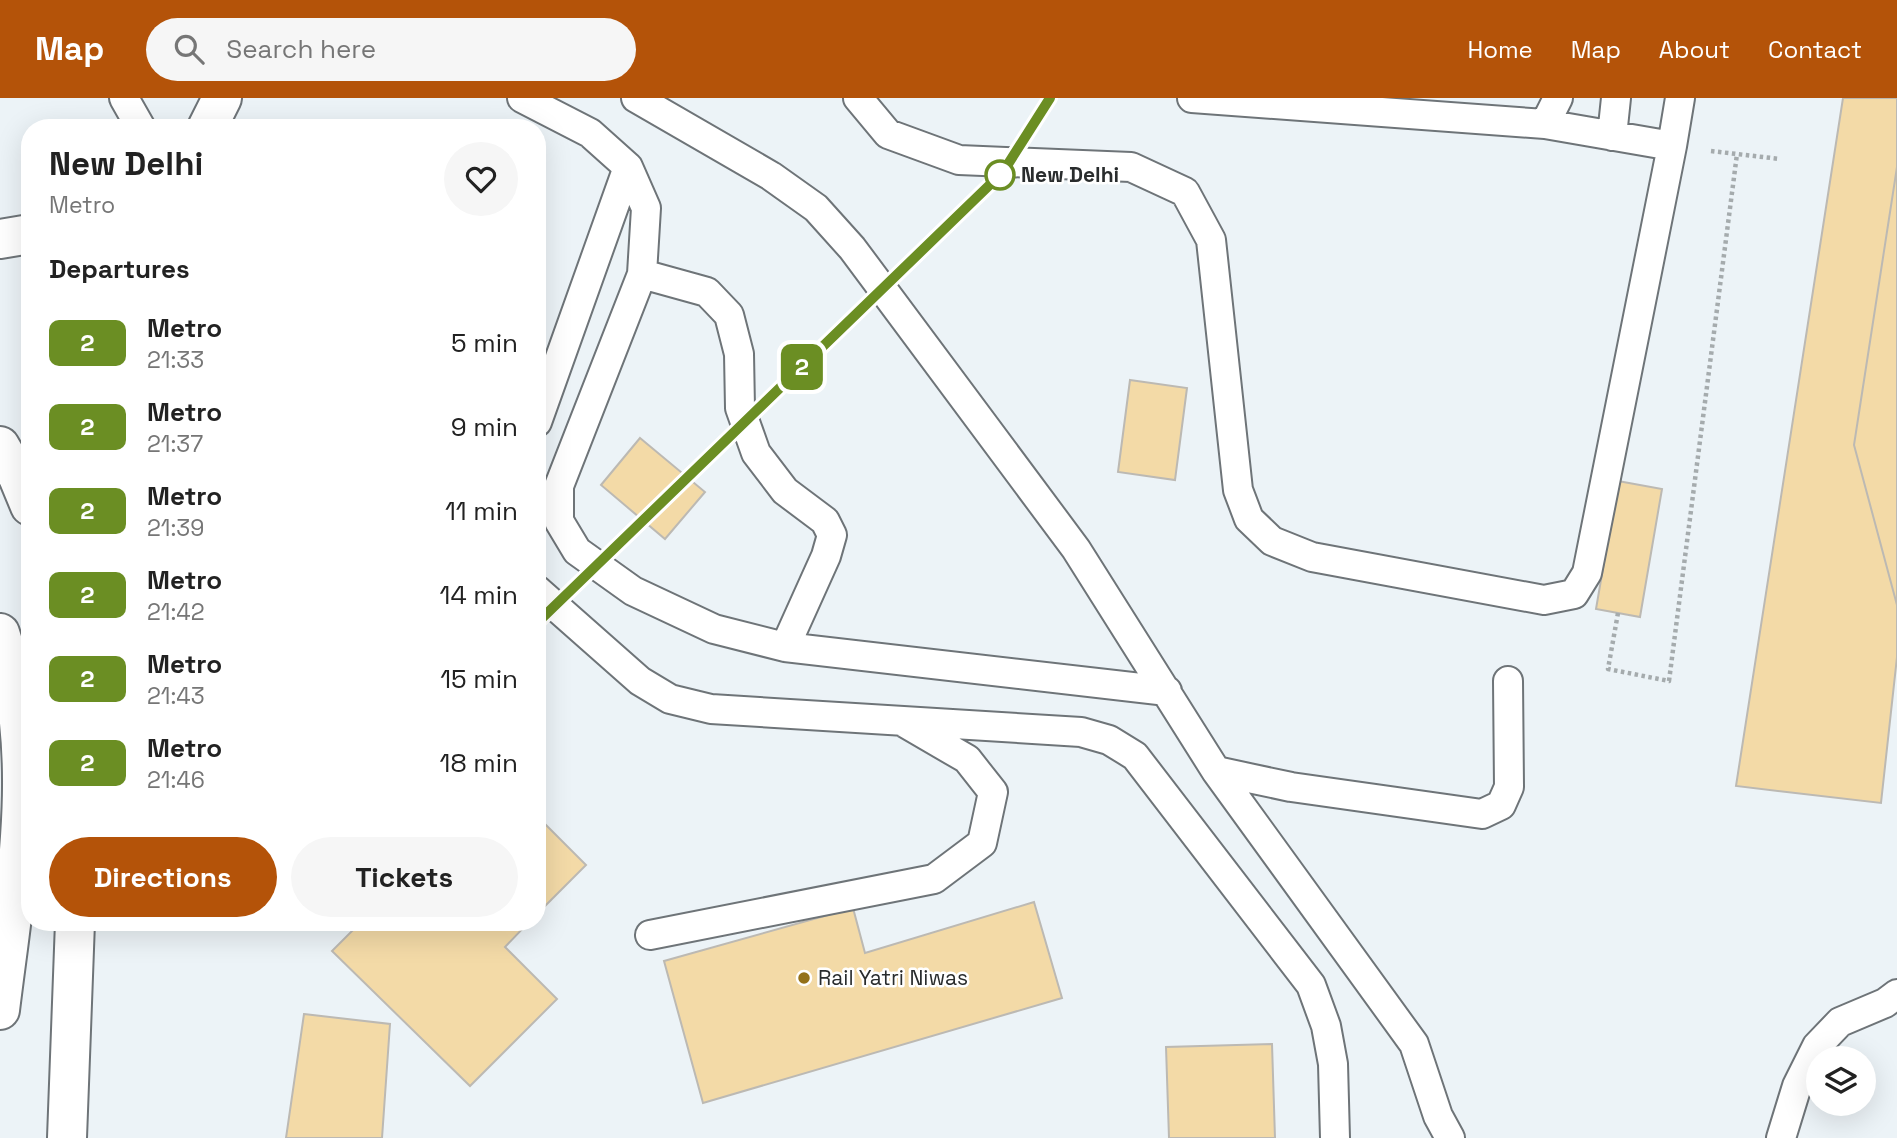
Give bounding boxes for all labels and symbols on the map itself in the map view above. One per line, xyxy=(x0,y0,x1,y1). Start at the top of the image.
marker: New Delhi xyxy=(985,160,1015,190)
place label: New Delhi xyxy=(1021,161,1119,188)
line badge: 2 xyxy=(779,344,825,390)
place label: Rail Yatri Niwas xyxy=(818,964,968,991)
marker: Rail Yatri Niwas xyxy=(796,970,812,986)

